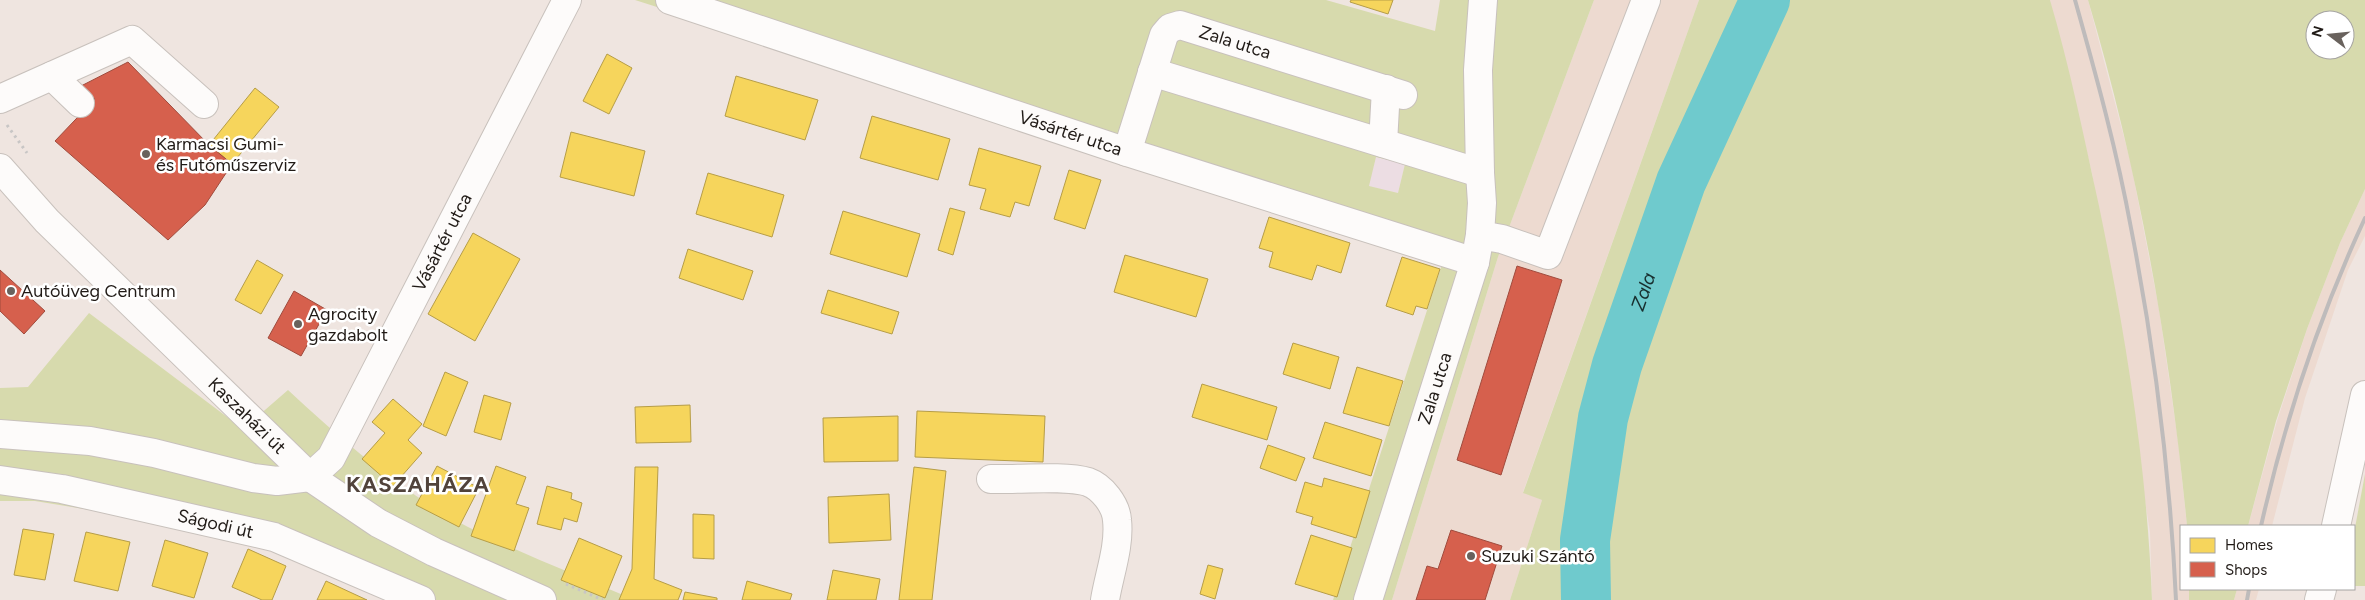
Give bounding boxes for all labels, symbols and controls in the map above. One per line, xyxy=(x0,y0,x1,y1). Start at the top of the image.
north arrow xyxy=(2305,10,2355,60)
street label: Zala utca xyxy=(1196,21,1274,64)
text: N xyxy=(2308,24,2328,39)
street label: Vásártér utca xyxy=(1016,106,1125,161)
place label: Karmacsi Gumi- és Futóműszerviz xyxy=(156,133,297,176)
marker: Karmacsi Gumi- és Futóműszerviz xyxy=(140,148,152,160)
street label: Vásártér utca xyxy=(408,189,477,295)
water label: Zala xyxy=(1625,269,1660,314)
place label: Autóüveg Centrum xyxy=(21,280,176,302)
marker: Autóüveg Centrum xyxy=(5,285,17,297)
place label: Agrocity gazdabolt xyxy=(308,303,388,346)
marker: Agrocity gazdabolt xyxy=(292,318,304,330)
street label: Zala utca xyxy=(1413,350,1457,427)
street label: Kaszaházi út xyxy=(204,373,291,459)
district label: KASZAHÁZA xyxy=(346,471,490,498)
street label: Ságodi út xyxy=(175,504,256,543)
legend xyxy=(2180,525,2355,590)
text: Homes xyxy=(2225,536,2273,554)
place label: Suzuki Szántó xyxy=(1481,545,1595,567)
marker: Suzuki Szántó xyxy=(1465,550,1477,562)
text: Shops xyxy=(2225,561,2267,579)

